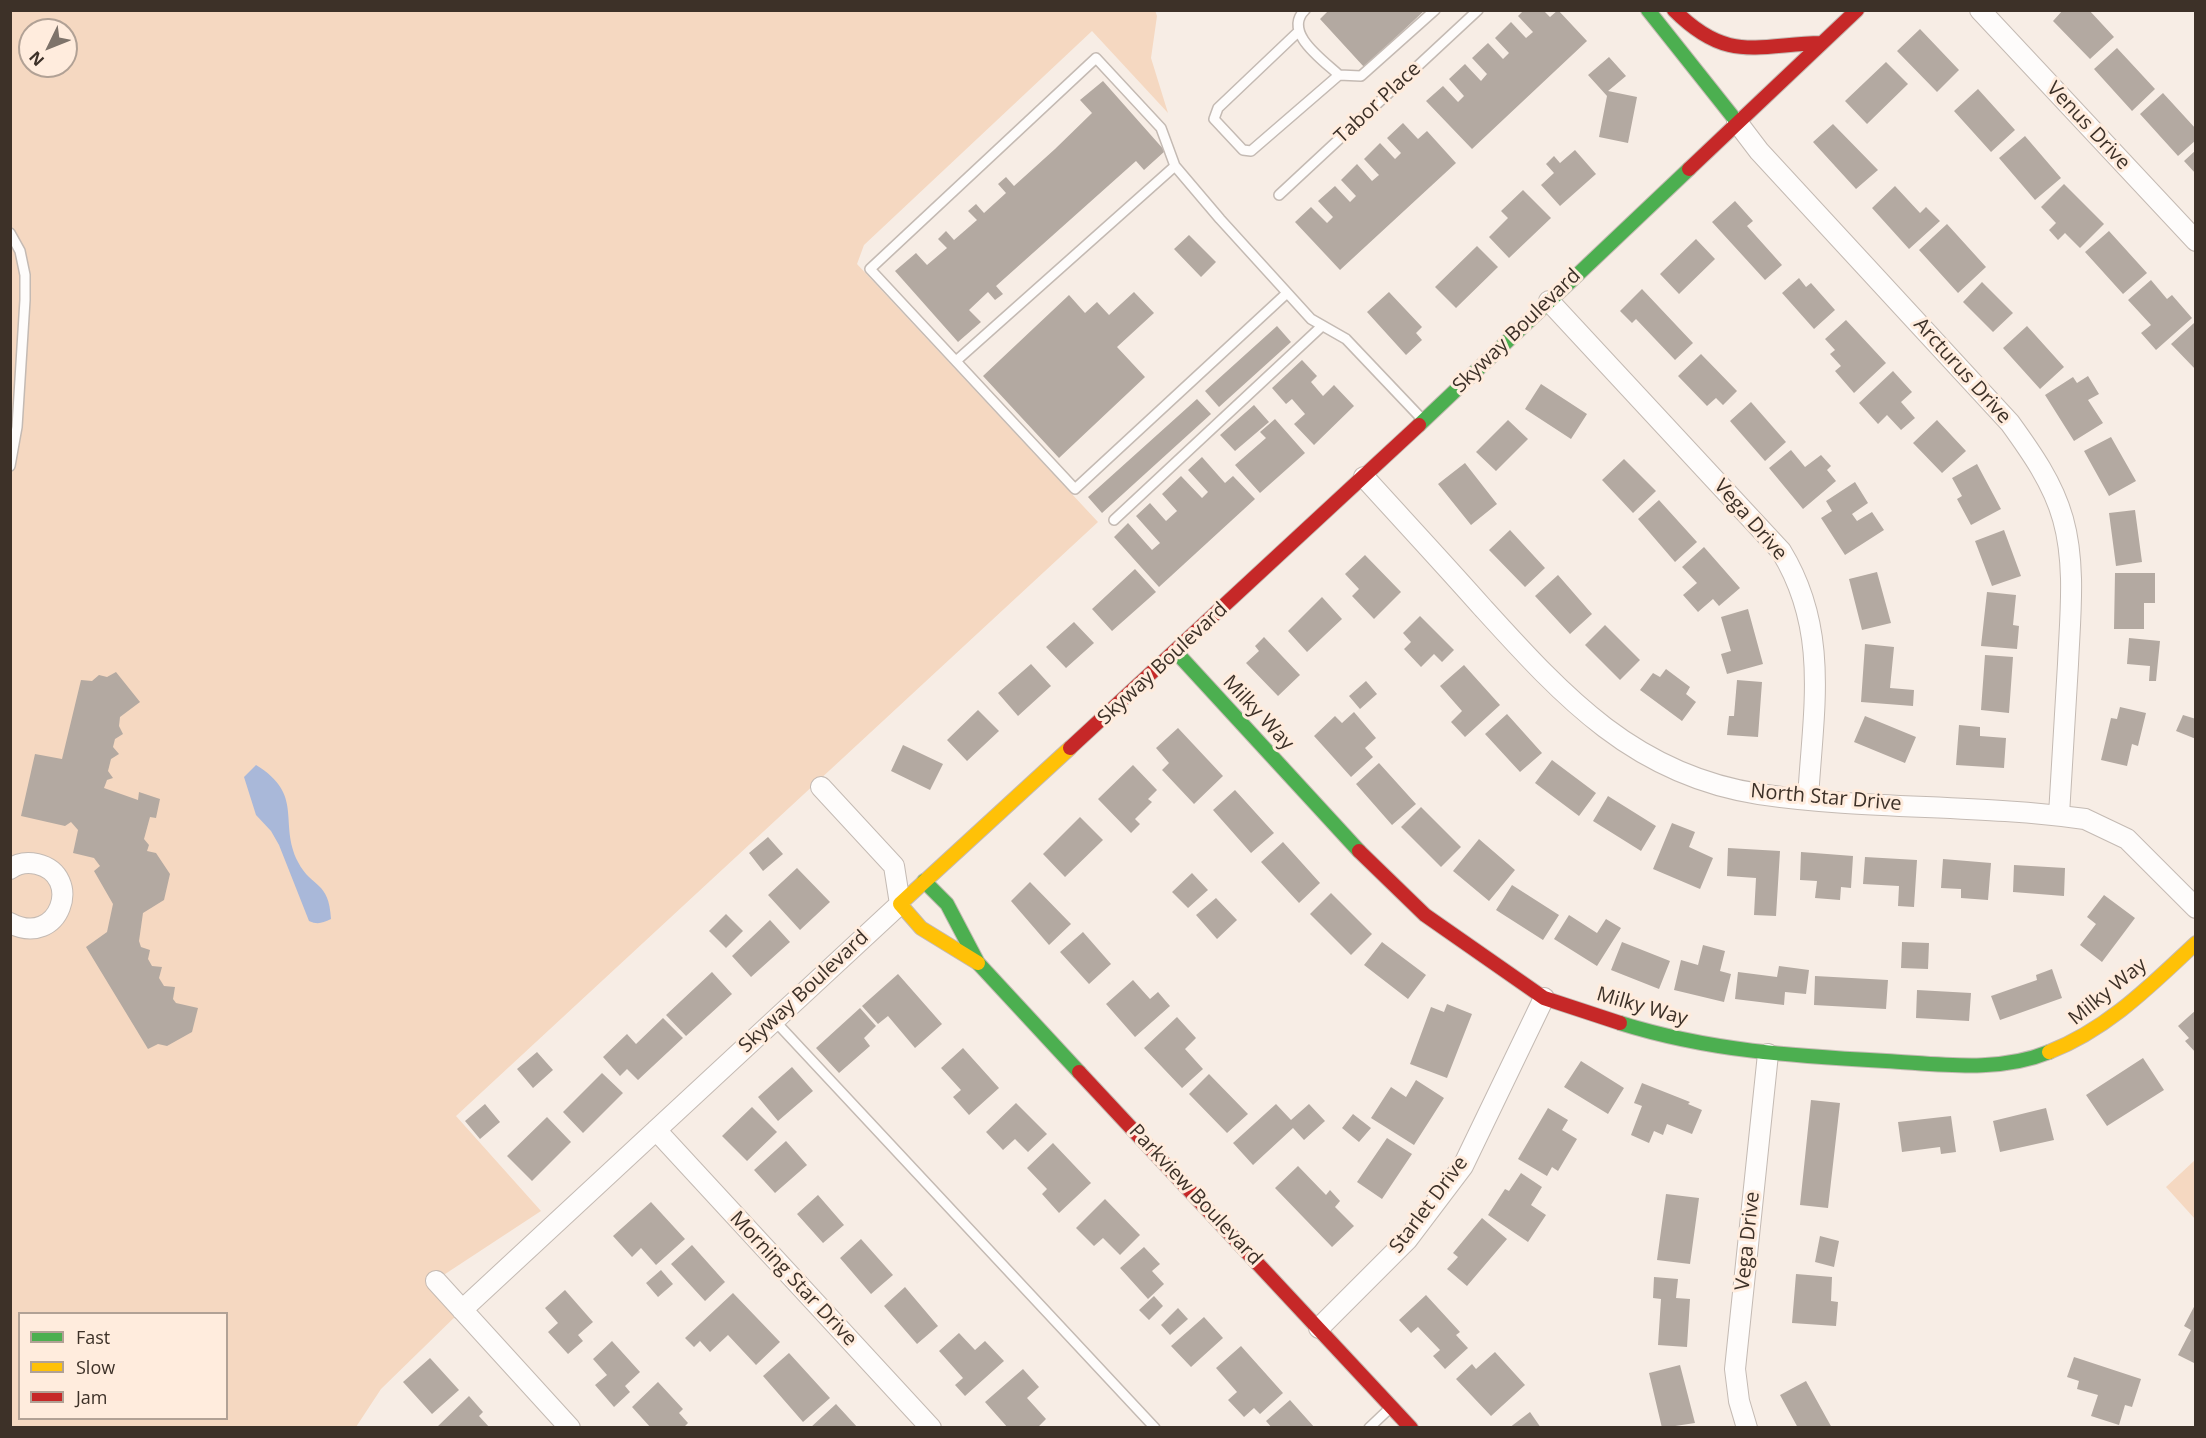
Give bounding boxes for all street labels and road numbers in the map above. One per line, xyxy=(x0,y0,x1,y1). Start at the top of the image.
street label: Tabor Place xyxy=(1330,57,1426,149)
street label: Venus Drive xyxy=(2041,77,2135,175)
street label: Skyway Boulevard xyxy=(1448,264,1586,398)
street label: Arcturus Drive xyxy=(1908,313,2016,429)
street label: Vega Drive xyxy=(1708,475,1792,565)
street label: Skyway Boulevard xyxy=(1093,598,1233,730)
street label: Milky Way xyxy=(1217,671,1299,755)
street label: North Star Drive xyxy=(1750,779,1902,817)
street label: Skyway Boulevard xyxy=(734,926,874,1058)
street label: Milky Way xyxy=(2064,953,2152,1031)
street label: Milky Way xyxy=(1594,983,1690,1031)
street label: Parkview Boulevard xyxy=(1124,1120,1266,1270)
street label: Starlet Drive xyxy=(1385,1152,1473,1258)
street label: Vega Drive xyxy=(1731,1190,1765,1292)
street label: Morning Star Drive xyxy=(724,1207,862,1351)

